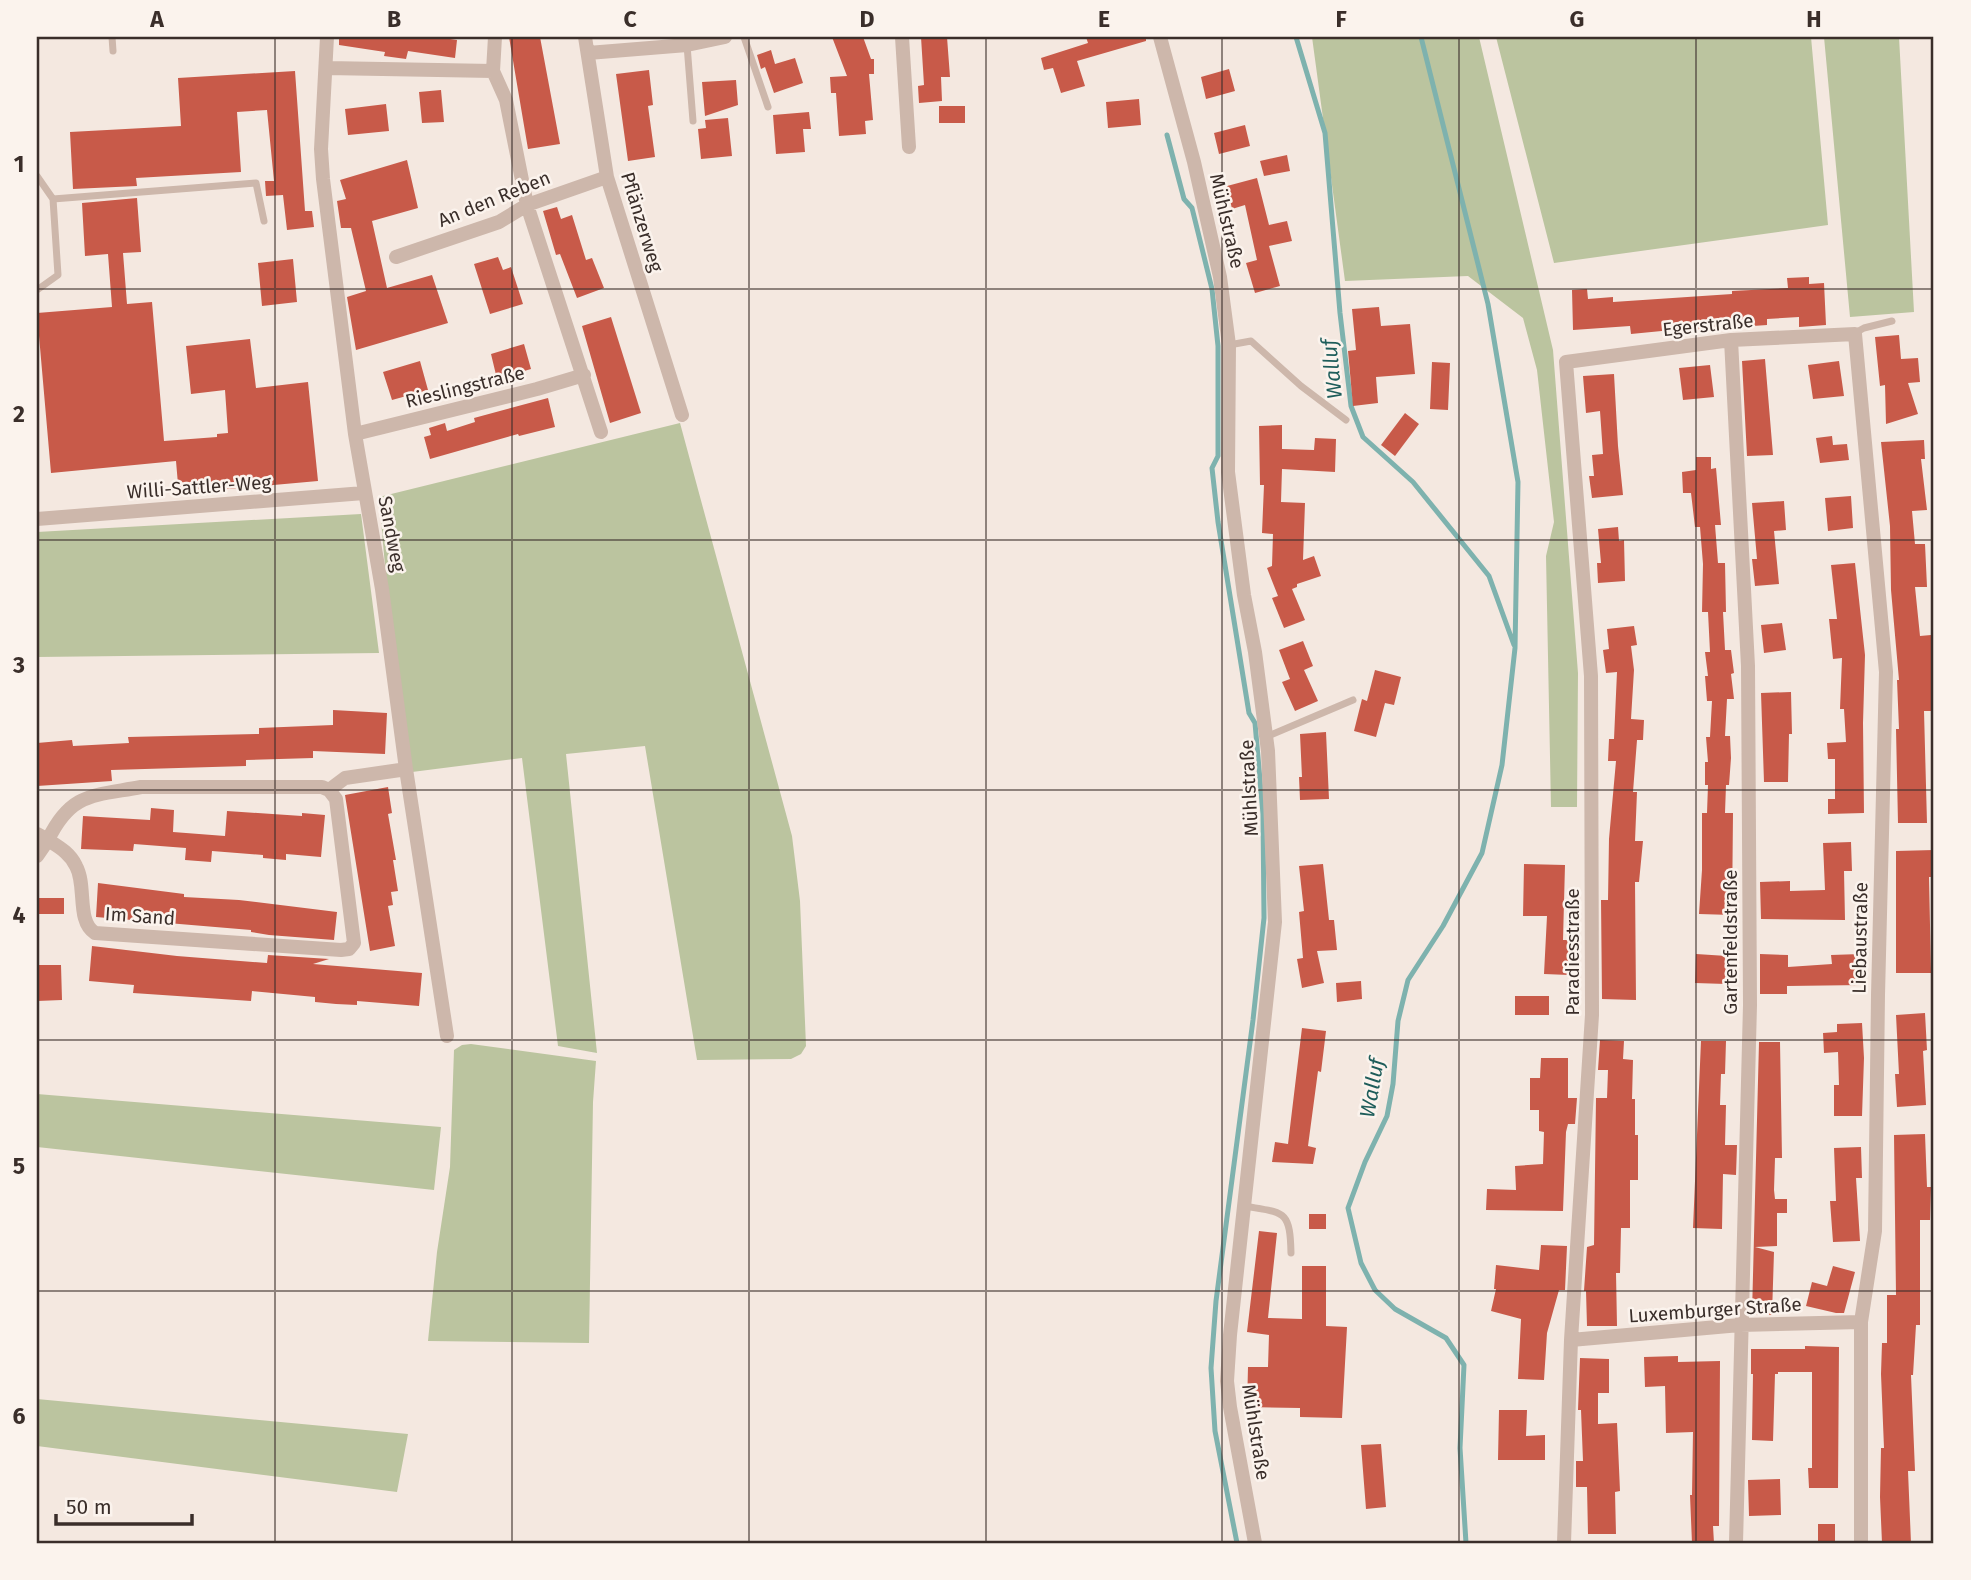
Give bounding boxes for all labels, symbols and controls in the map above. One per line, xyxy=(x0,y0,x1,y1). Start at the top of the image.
text: A xyxy=(149,5,164,33)
text: B xyxy=(387,5,401,33)
text: C xyxy=(623,5,637,33)
text: D xyxy=(860,5,875,33)
text: E xyxy=(1098,5,1110,33)
text: F xyxy=(1335,5,1347,33)
text: G xyxy=(1570,5,1584,33)
text: H xyxy=(1806,5,1822,33)
text: 1 xyxy=(14,150,24,178)
street label: An den Reben xyxy=(434,166,554,232)
street label: Pflänzerweg xyxy=(616,169,668,275)
street label: Mühlstraße xyxy=(1205,171,1249,271)
street label: Egerstraße xyxy=(1661,309,1755,341)
water label: Walluf xyxy=(1316,335,1348,400)
street label: Rieslingstraße xyxy=(403,361,527,413)
text: 2 xyxy=(13,400,25,428)
street label: Willi-Sattler-Weg xyxy=(126,470,272,504)
street label: Sandweg xyxy=(373,494,411,574)
text: 3 xyxy=(12,651,25,679)
street label: Mühlstraße xyxy=(1235,739,1263,837)
street label: Gartenfeldstraße xyxy=(1719,869,1742,1015)
street label: Liebaustraße xyxy=(1848,882,1872,994)
street label: Paradiesstraße xyxy=(1561,888,1584,1016)
text: 4 xyxy=(13,901,26,929)
street label: Im Sand xyxy=(104,902,176,930)
water label: Walluf xyxy=(1354,1053,1391,1120)
text: 5 xyxy=(13,1152,25,1180)
street label: Luxemburger Straße xyxy=(1628,1292,1802,1328)
street label: Mühlstraße xyxy=(1237,1382,1275,1482)
text: 6 xyxy=(13,1402,26,1430)
scale bar xyxy=(56,1482,192,1526)
text: 50 m xyxy=(66,1494,112,1520)

